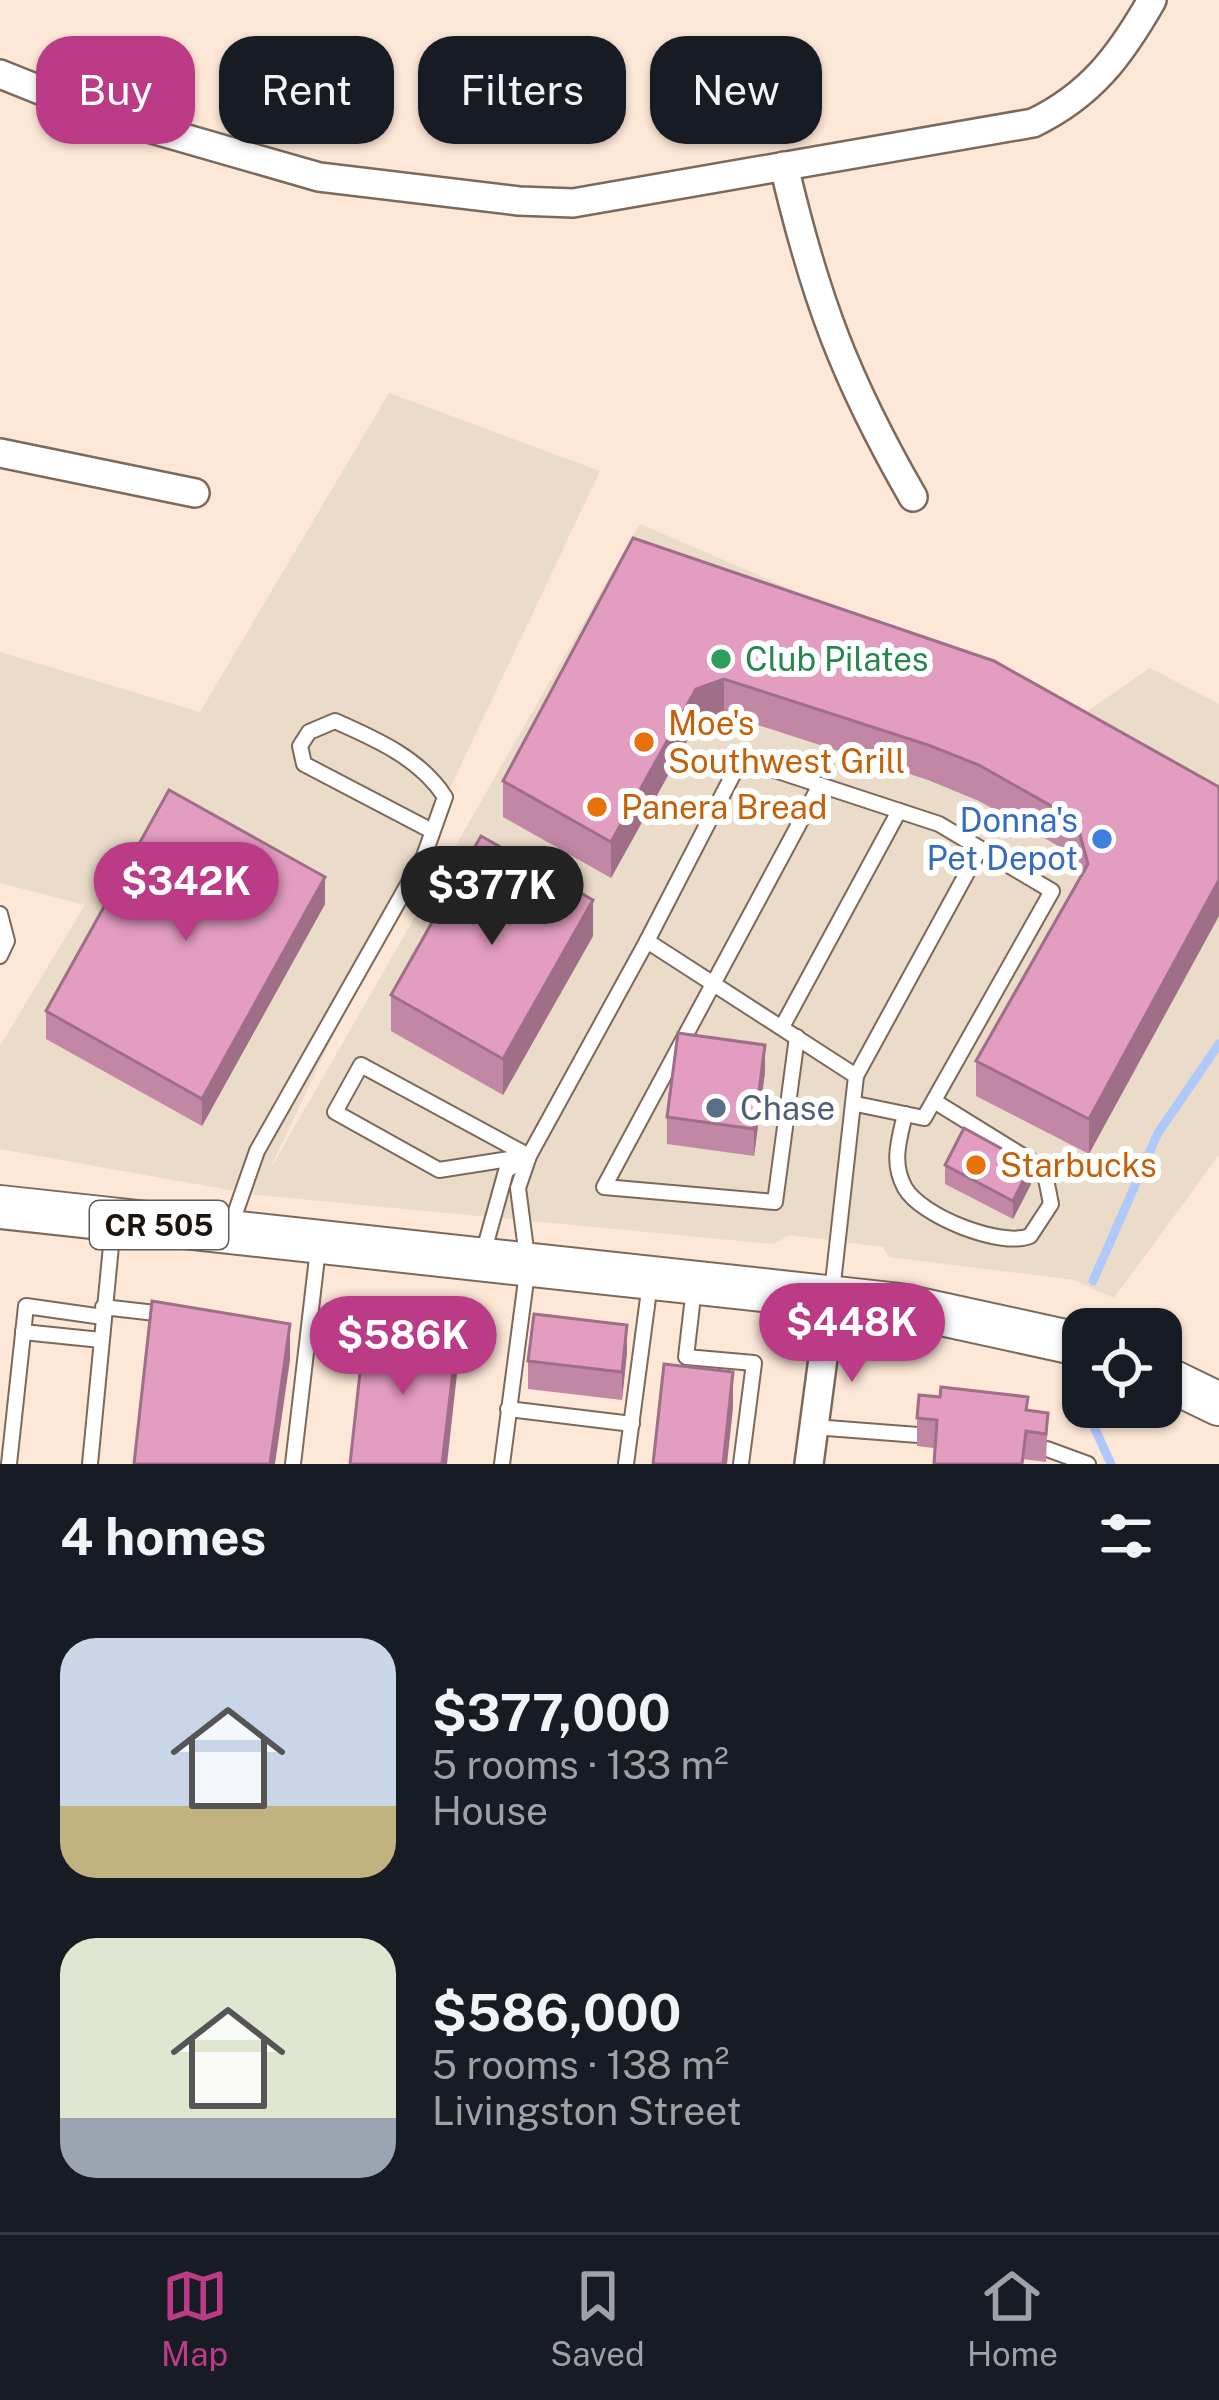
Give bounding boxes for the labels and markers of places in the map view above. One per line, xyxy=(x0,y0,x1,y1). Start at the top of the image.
place label: Club Pilates xyxy=(745,640,928,678)
marker: Club Pilates xyxy=(708,646,734,672)
place label: Moe's Southwest Grill xyxy=(668,704,905,780)
marker: Moe's Southwest Grill xyxy=(631,729,657,755)
place label: Panera Bread xyxy=(621,788,827,826)
marker: Panera Bread xyxy=(584,794,610,820)
place label: Donna's Pet Depot xyxy=(927,801,1078,877)
marker: Donna's Pet Depot xyxy=(1089,826,1115,852)
pin: $342K xyxy=(102,842,270,944)
pin: $377K xyxy=(408,846,576,948)
place label: Chase xyxy=(740,1089,835,1127)
marker: Chase xyxy=(703,1095,729,1121)
place label: Starbucks xyxy=(1000,1146,1157,1184)
marker: Starbucks xyxy=(963,1152,989,1178)
pin: $448K xyxy=(768,1283,936,1385)
pin: $586K xyxy=(319,1296,487,1398)

